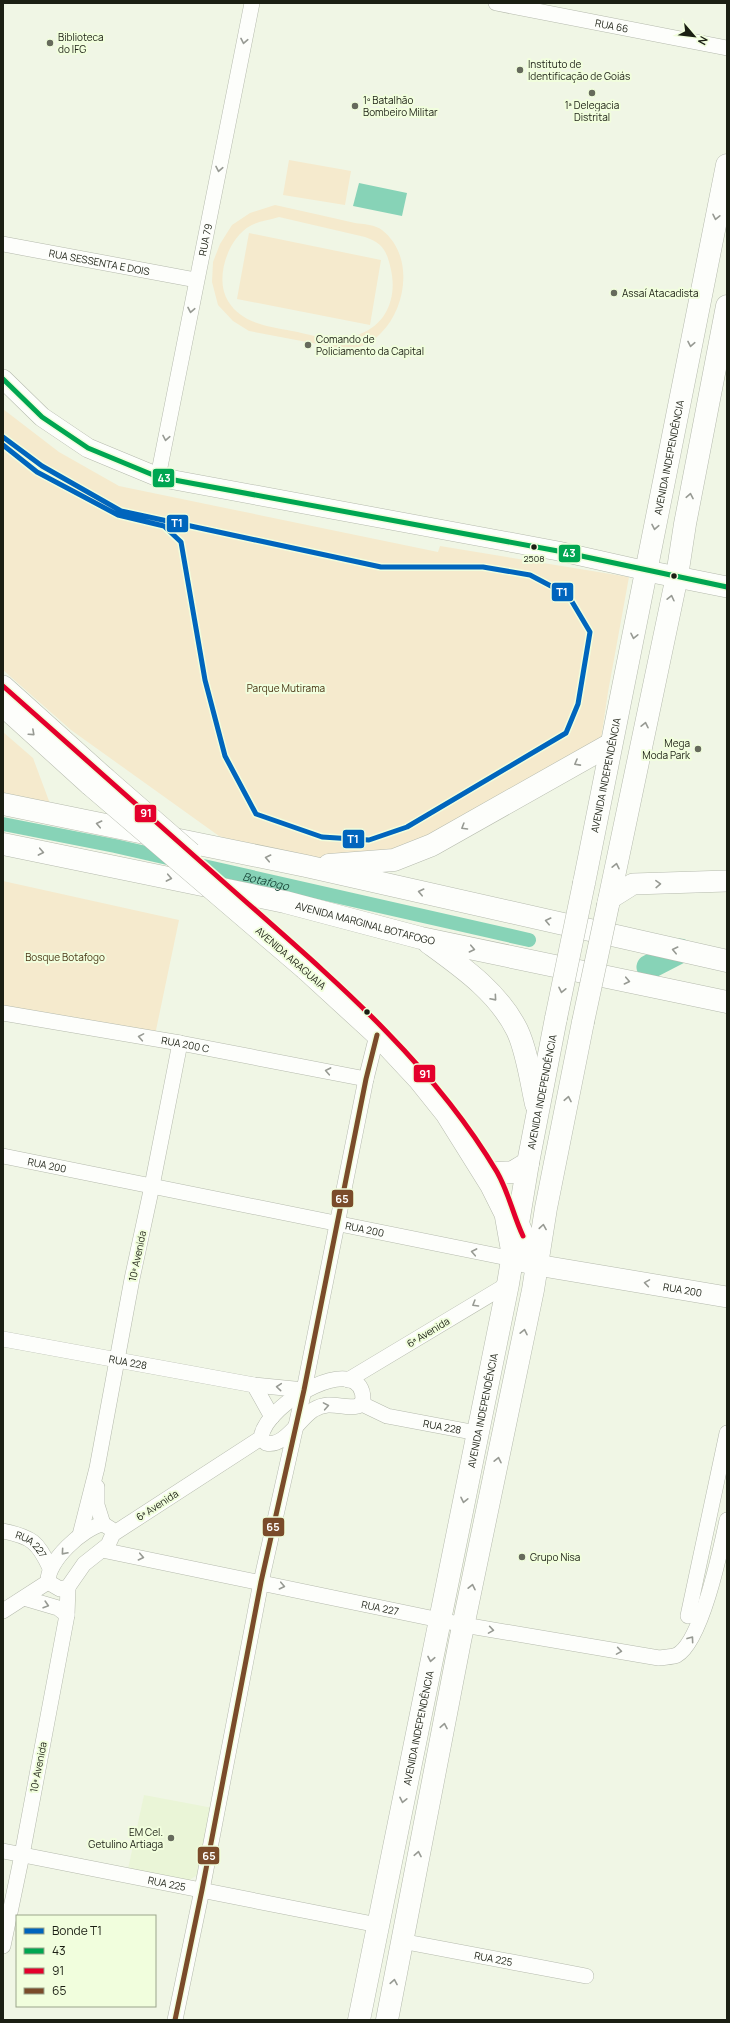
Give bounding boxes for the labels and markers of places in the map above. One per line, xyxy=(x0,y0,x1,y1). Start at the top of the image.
place label: Biblioteca do IFG xyxy=(58,30,104,56)
marker: Biblioteca do IFG xyxy=(45,38,55,48)
place label: Instituto de Identificação de Goiás xyxy=(528,57,630,83)
marker: Instituto de Identificação de Goiás xyxy=(515,65,525,75)
marker: 1ª Delegacia Distrital xyxy=(587,88,597,98)
place label: 1º Batalhão Bombeiro Militar xyxy=(363,93,438,119)
place label: 1ª Delegacia Distrital xyxy=(565,98,619,124)
marker: 1º Batalhão Bombeiro Militar xyxy=(350,101,360,111)
place label: Assaí Atacadista xyxy=(622,286,699,300)
marker: Assaí Atacadista xyxy=(609,288,619,298)
place label: Comando de Policiamento da Capital xyxy=(316,332,424,358)
marker: Comando de Policiamento da Capital xyxy=(303,340,313,350)
marker: 2508 xyxy=(529,542,539,552)
place label: 2508 xyxy=(523,552,545,565)
unlabelled marker xyxy=(669,571,679,581)
place label: Mega Moda Park xyxy=(642,736,691,762)
marker: Mega Moda Park xyxy=(693,744,703,754)
unlabelled marker xyxy=(362,1007,372,1017)
place label: Grupo Nisa xyxy=(530,1550,580,1564)
marker: Grupo Nisa xyxy=(517,1552,527,1562)
place label: EM Cel. Getulino Artiaga xyxy=(88,1825,163,1851)
marker: EM Cel. Getulino Artiaga xyxy=(166,1833,176,1843)

